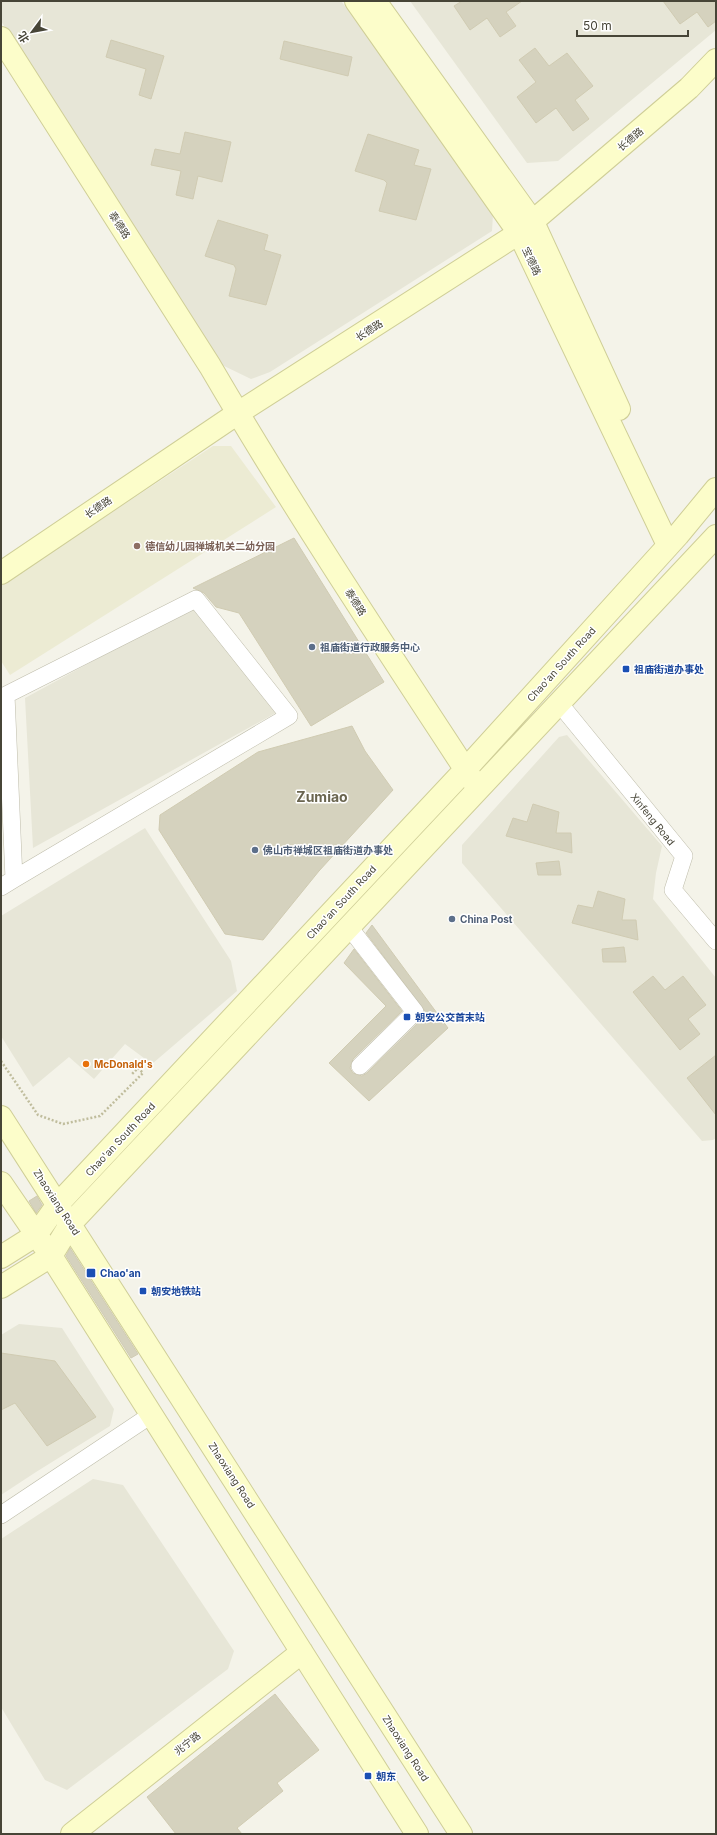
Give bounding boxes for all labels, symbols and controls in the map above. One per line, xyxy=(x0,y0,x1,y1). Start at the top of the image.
north arrow xyxy=(12,12,52,52)
scale bar xyxy=(577,12,688,38)
text: 50 m xyxy=(583,18,612,33)
text: 北 xyxy=(15,29,32,46)
street label: 长德路 xyxy=(615,125,645,153)
street label: 泰德路 xyxy=(107,209,133,241)
street label: 宝德路 xyxy=(520,245,544,277)
street label: 长德路 xyxy=(353,317,385,343)
street label: 长德路 xyxy=(82,494,114,520)
place label: 德信幼儿园禅城机关二幼分园 xyxy=(145,540,275,552)
marker: 德信幼儿园禅城机关二幼分园 xyxy=(132,541,142,551)
street label: 泰德路 xyxy=(343,586,369,618)
street label: Chao'an South Road xyxy=(524,624,598,704)
place label: 祖庙街道行政服务中心 xyxy=(320,641,420,653)
marker: 祖庙街道行政服务中心 xyxy=(307,642,317,652)
place label: 祖庙街道办事处 xyxy=(634,663,704,675)
marker: 祖庙街道办事处 xyxy=(621,664,631,674)
district label: Zumiao xyxy=(296,788,348,805)
street label: Xinfeng Road xyxy=(628,791,678,847)
place label: 佛山市禅城区祖庙街道办事处 xyxy=(262,844,393,856)
marker: 佛山市禅城区祖庙街道办事处 xyxy=(250,845,260,855)
street label: Chao'an South Road xyxy=(304,863,378,941)
place label: China Post xyxy=(460,913,513,925)
marker: China Post xyxy=(447,914,457,924)
place label: 朝安公交首末站 xyxy=(415,1011,485,1023)
marker: 朝安公交首末站 xyxy=(402,1012,412,1022)
place label: McDonald's xyxy=(94,1058,153,1070)
marker: McDonald's xyxy=(81,1059,91,1069)
street label: Chao'an South Road xyxy=(83,1100,157,1178)
street label: Zhaoxiang Road xyxy=(31,1167,83,1237)
marker: Chao'an xyxy=(85,1267,97,1279)
place label: Chao'an xyxy=(100,1267,141,1279)
place label: 朝安地铁站 xyxy=(151,1285,201,1297)
marker: 朝安地铁站 xyxy=(138,1286,148,1296)
street label: Zhaoxiang Road xyxy=(206,1440,258,1510)
street label: Zhaoxiang Road xyxy=(380,1713,432,1783)
street label: 兆宁路 xyxy=(171,1729,203,1757)
place label: 朝东 xyxy=(376,1770,396,1782)
marker: 朝东 xyxy=(363,1771,373,1781)

